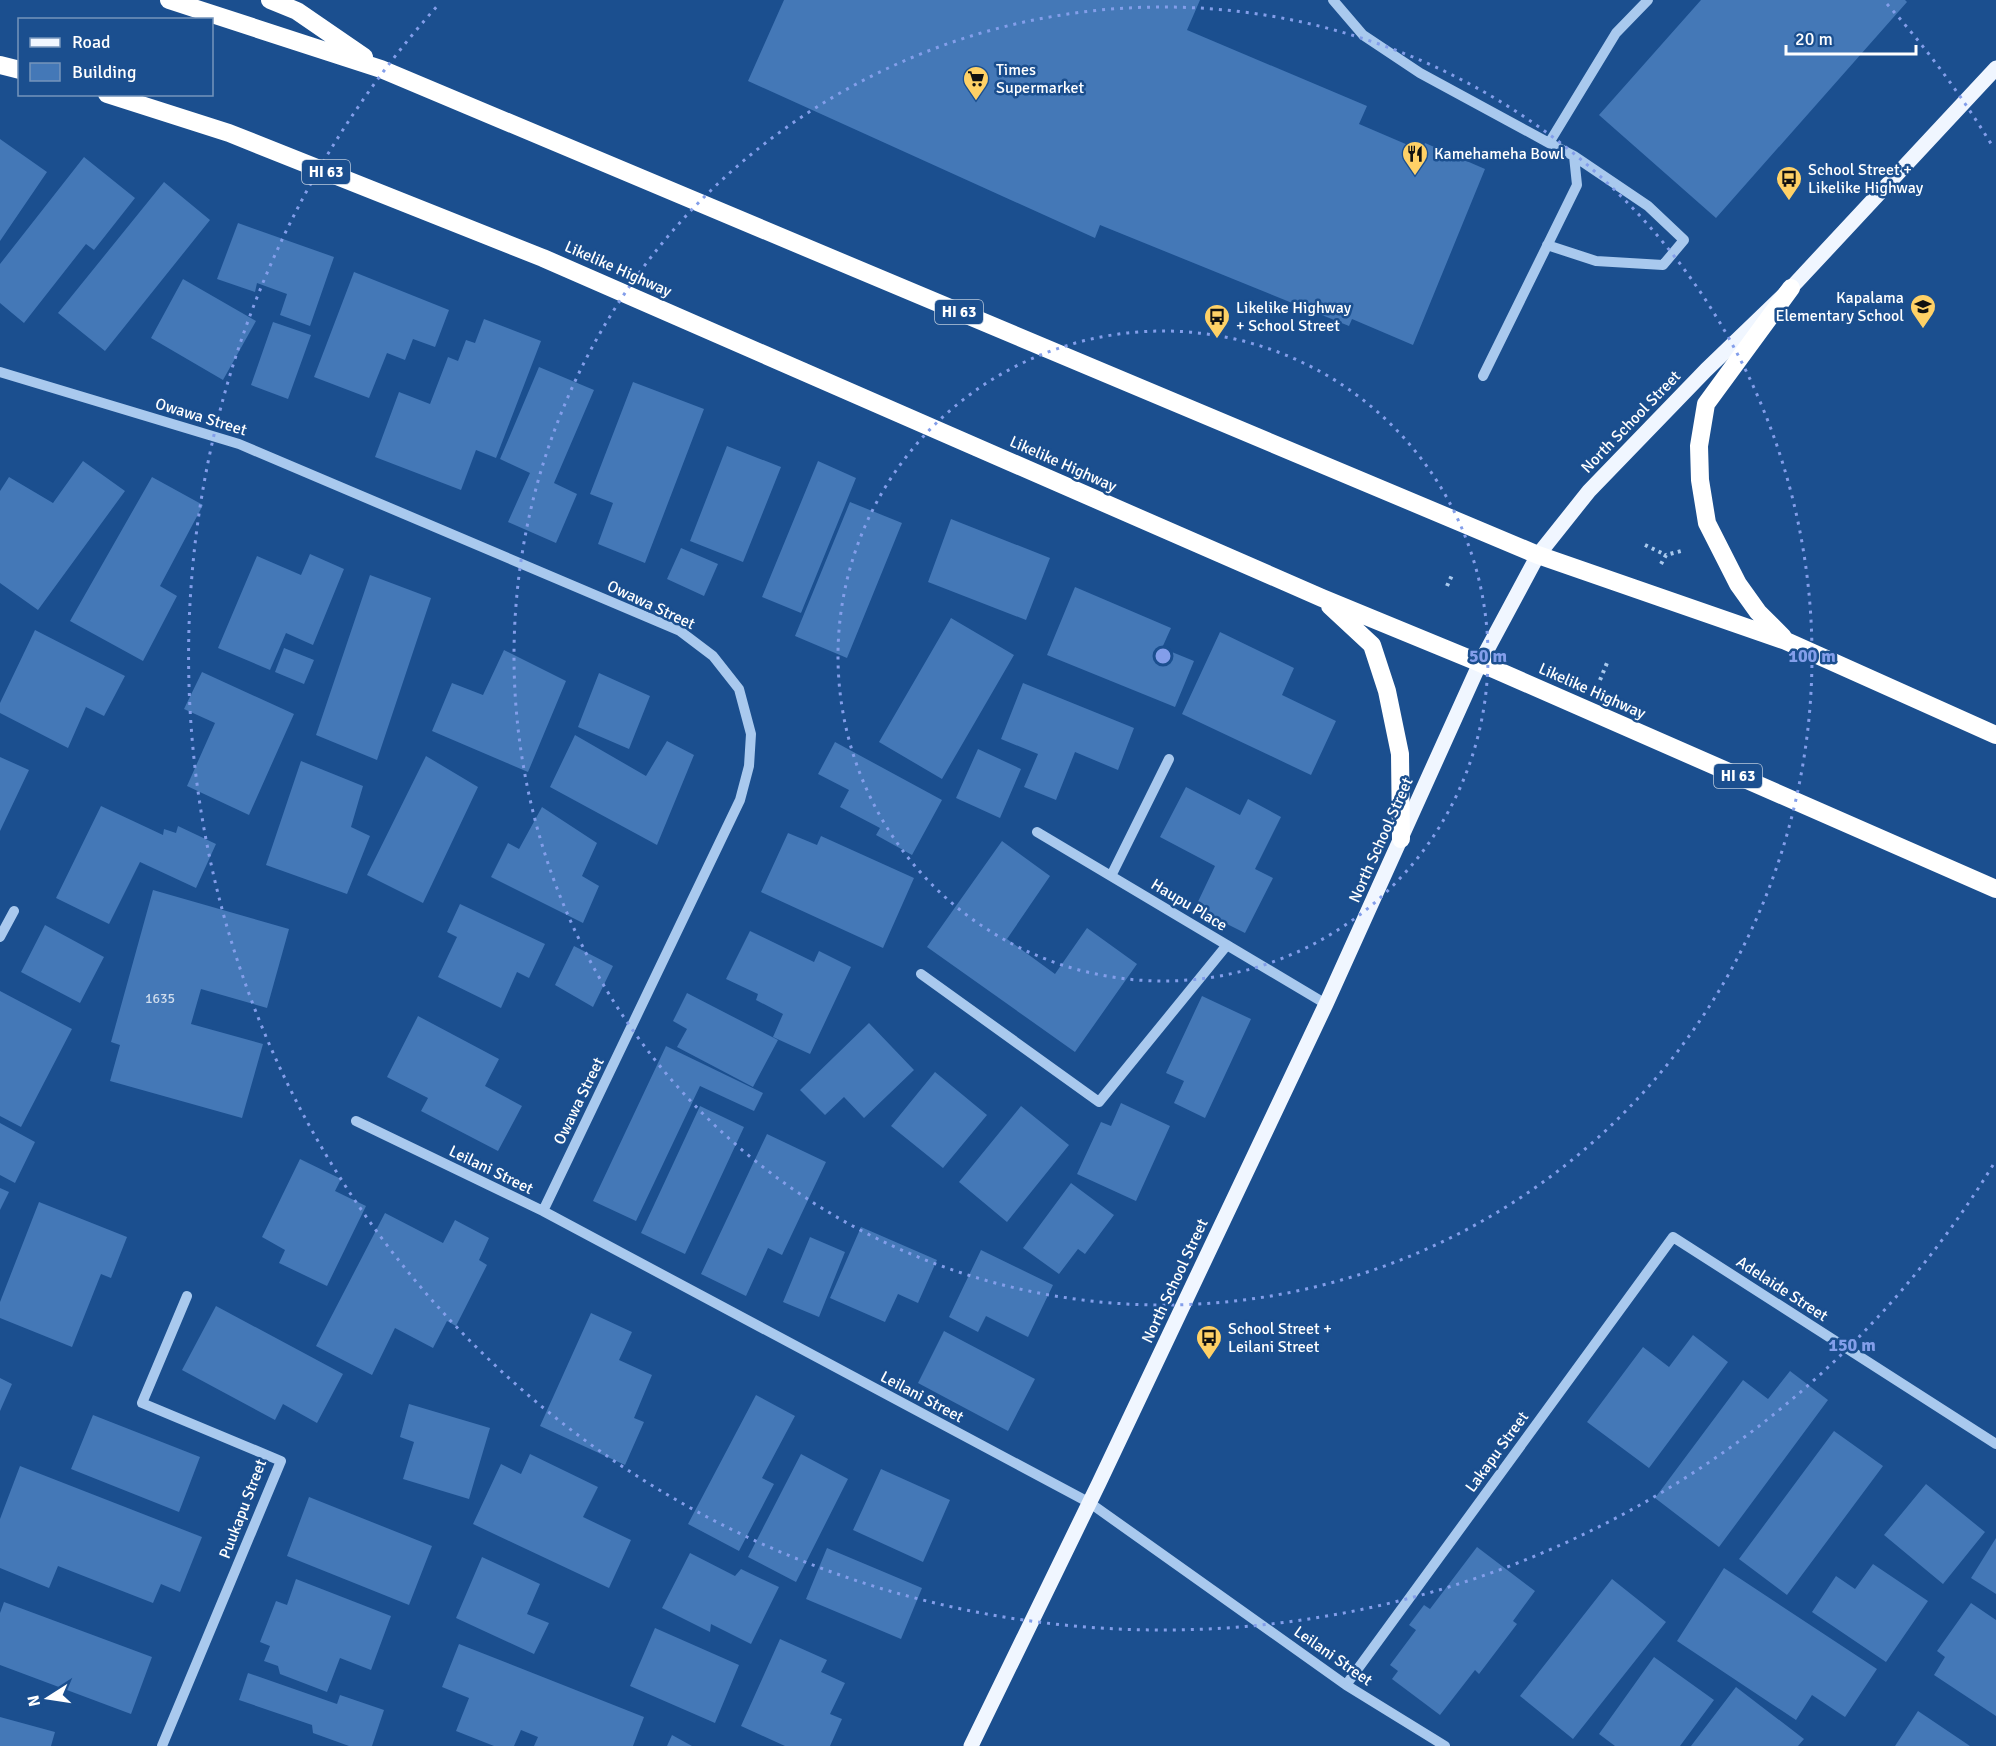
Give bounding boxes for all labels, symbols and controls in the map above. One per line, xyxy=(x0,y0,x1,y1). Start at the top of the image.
legend xyxy=(18,18,213,96)
scale bar xyxy=(1786,18,1916,56)
text: 20 m xyxy=(1795,28,1833,50)
text: Road xyxy=(72,31,111,53)
place label: Times Supermarket xyxy=(996,60,1084,98)
text: Building xyxy=(72,61,136,83)
supermarket icon: Times Supermarket xyxy=(961,64,991,102)
restaurant icon: Kamehameha Bowl xyxy=(1400,139,1430,177)
place label: Kamehameha Bowl xyxy=(1434,144,1565,164)
road number: HI 63 xyxy=(302,160,350,184)
place label: School Street + Likelike Highway xyxy=(1808,160,1924,198)
bus stop icon: School Street + Likelike Highway xyxy=(1774,164,1804,202)
street label: Likelike Highway xyxy=(561,236,675,302)
place label: Kapalama Elementary School xyxy=(1775,288,1904,326)
school or university icon: Kapalama Elementary School xyxy=(1908,292,1938,330)
place label: Likelike Highway + School Street xyxy=(1236,298,1352,336)
road number: HI 63 xyxy=(935,300,983,324)
bus stop icon: Likelike Highway + School Street xyxy=(1202,302,1232,340)
street label: North School Street xyxy=(1577,366,1685,477)
street label: Owawa Street xyxy=(153,394,250,441)
street label: Likelike Highway xyxy=(1006,431,1120,497)
street label: Owawa Street xyxy=(604,576,698,634)
text: 50 m xyxy=(1469,645,1507,667)
text: 100 m xyxy=(1788,645,1836,667)
centre of rings xyxy=(1153,646,1173,666)
street label: Likelike Highway xyxy=(1535,658,1649,724)
road number: HI 63 xyxy=(1714,764,1762,788)
street label: North School Street xyxy=(1344,774,1418,906)
street label: Haupu Place xyxy=(1147,874,1231,936)
house number: 1635 xyxy=(145,990,175,1007)
street label: Owawa Street xyxy=(549,1054,609,1148)
street label: Leilani Street xyxy=(446,1141,537,1199)
street label: North School Street xyxy=(1137,1215,1213,1346)
street label: Adelaide Street xyxy=(1732,1252,1832,1326)
place label: School Street + Leilani Street xyxy=(1228,1319,1332,1357)
bus stop icon: School Street + Leilani Street xyxy=(1194,1323,1224,1361)
text: 150 m xyxy=(1828,1334,1876,1356)
street label: Leilani Street xyxy=(877,1367,967,1427)
street label: Lakapu Street xyxy=(1461,1407,1533,1496)
street label: Puukapu Street xyxy=(215,1456,271,1562)
street label: Leilani Street xyxy=(1290,1622,1376,1691)
north arrow xyxy=(18,1668,78,1728)
text: N xyxy=(23,1693,45,1708)

